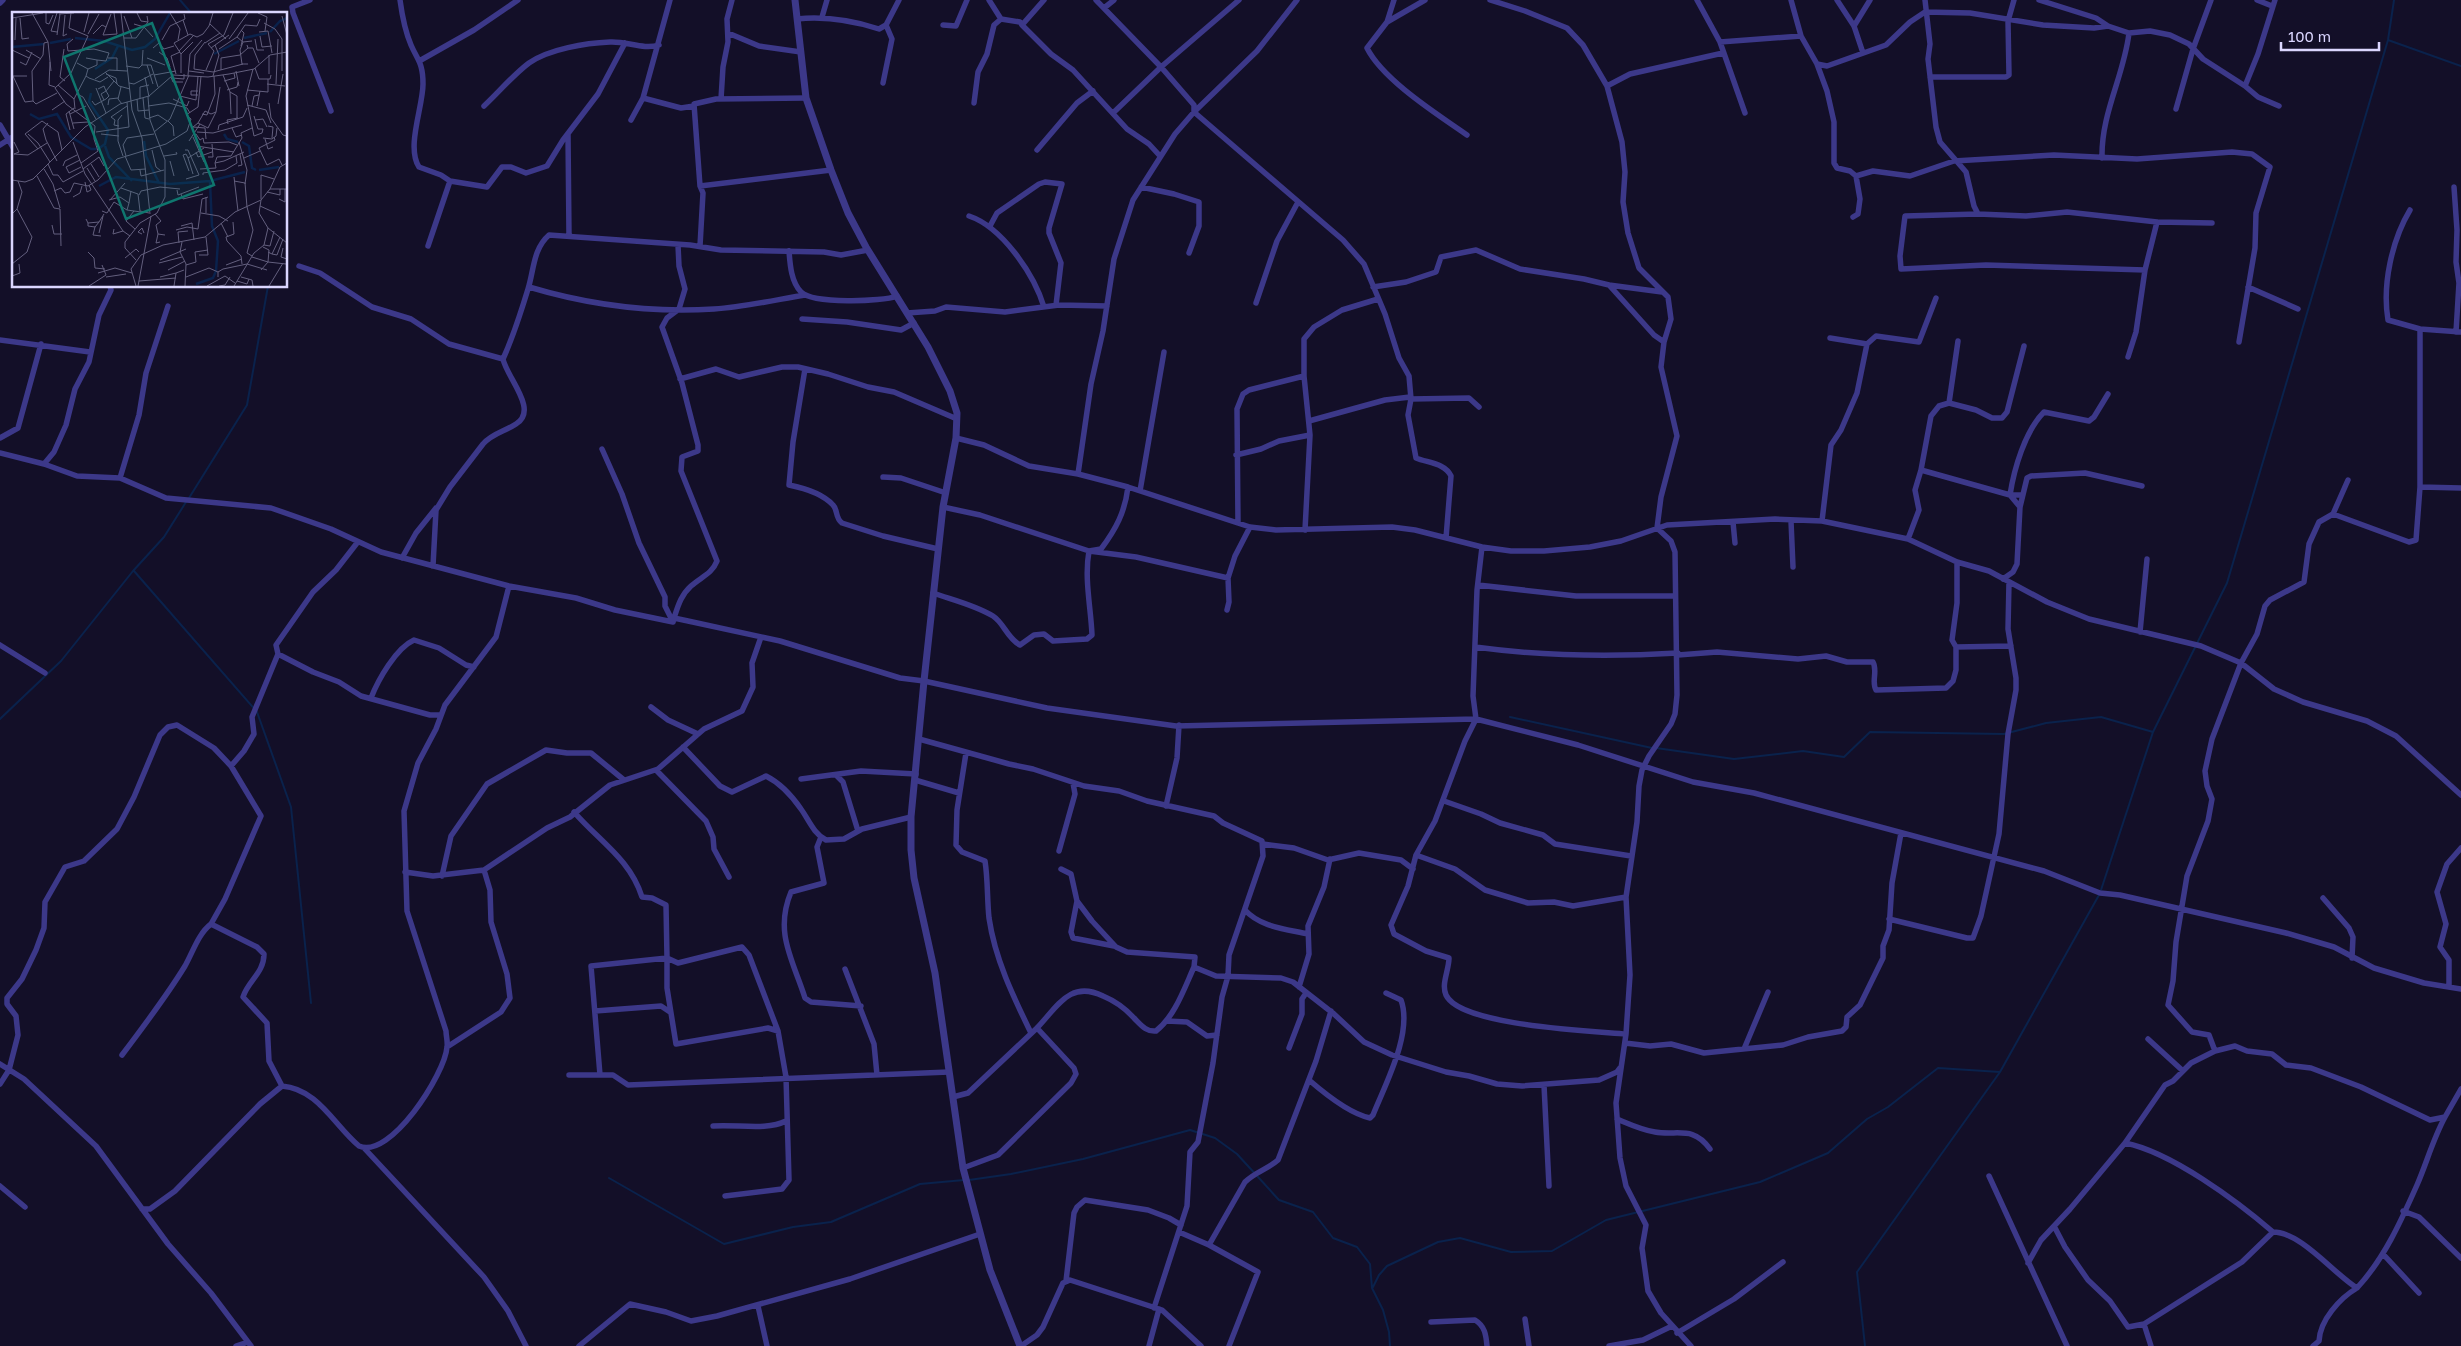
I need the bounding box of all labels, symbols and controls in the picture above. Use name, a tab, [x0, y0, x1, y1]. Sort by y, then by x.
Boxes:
inset map	[12, 12, 288, 288]
scale bar	[2281, 20, 2378, 52]
text: 100 m	[2288, 27, 2331, 45]

